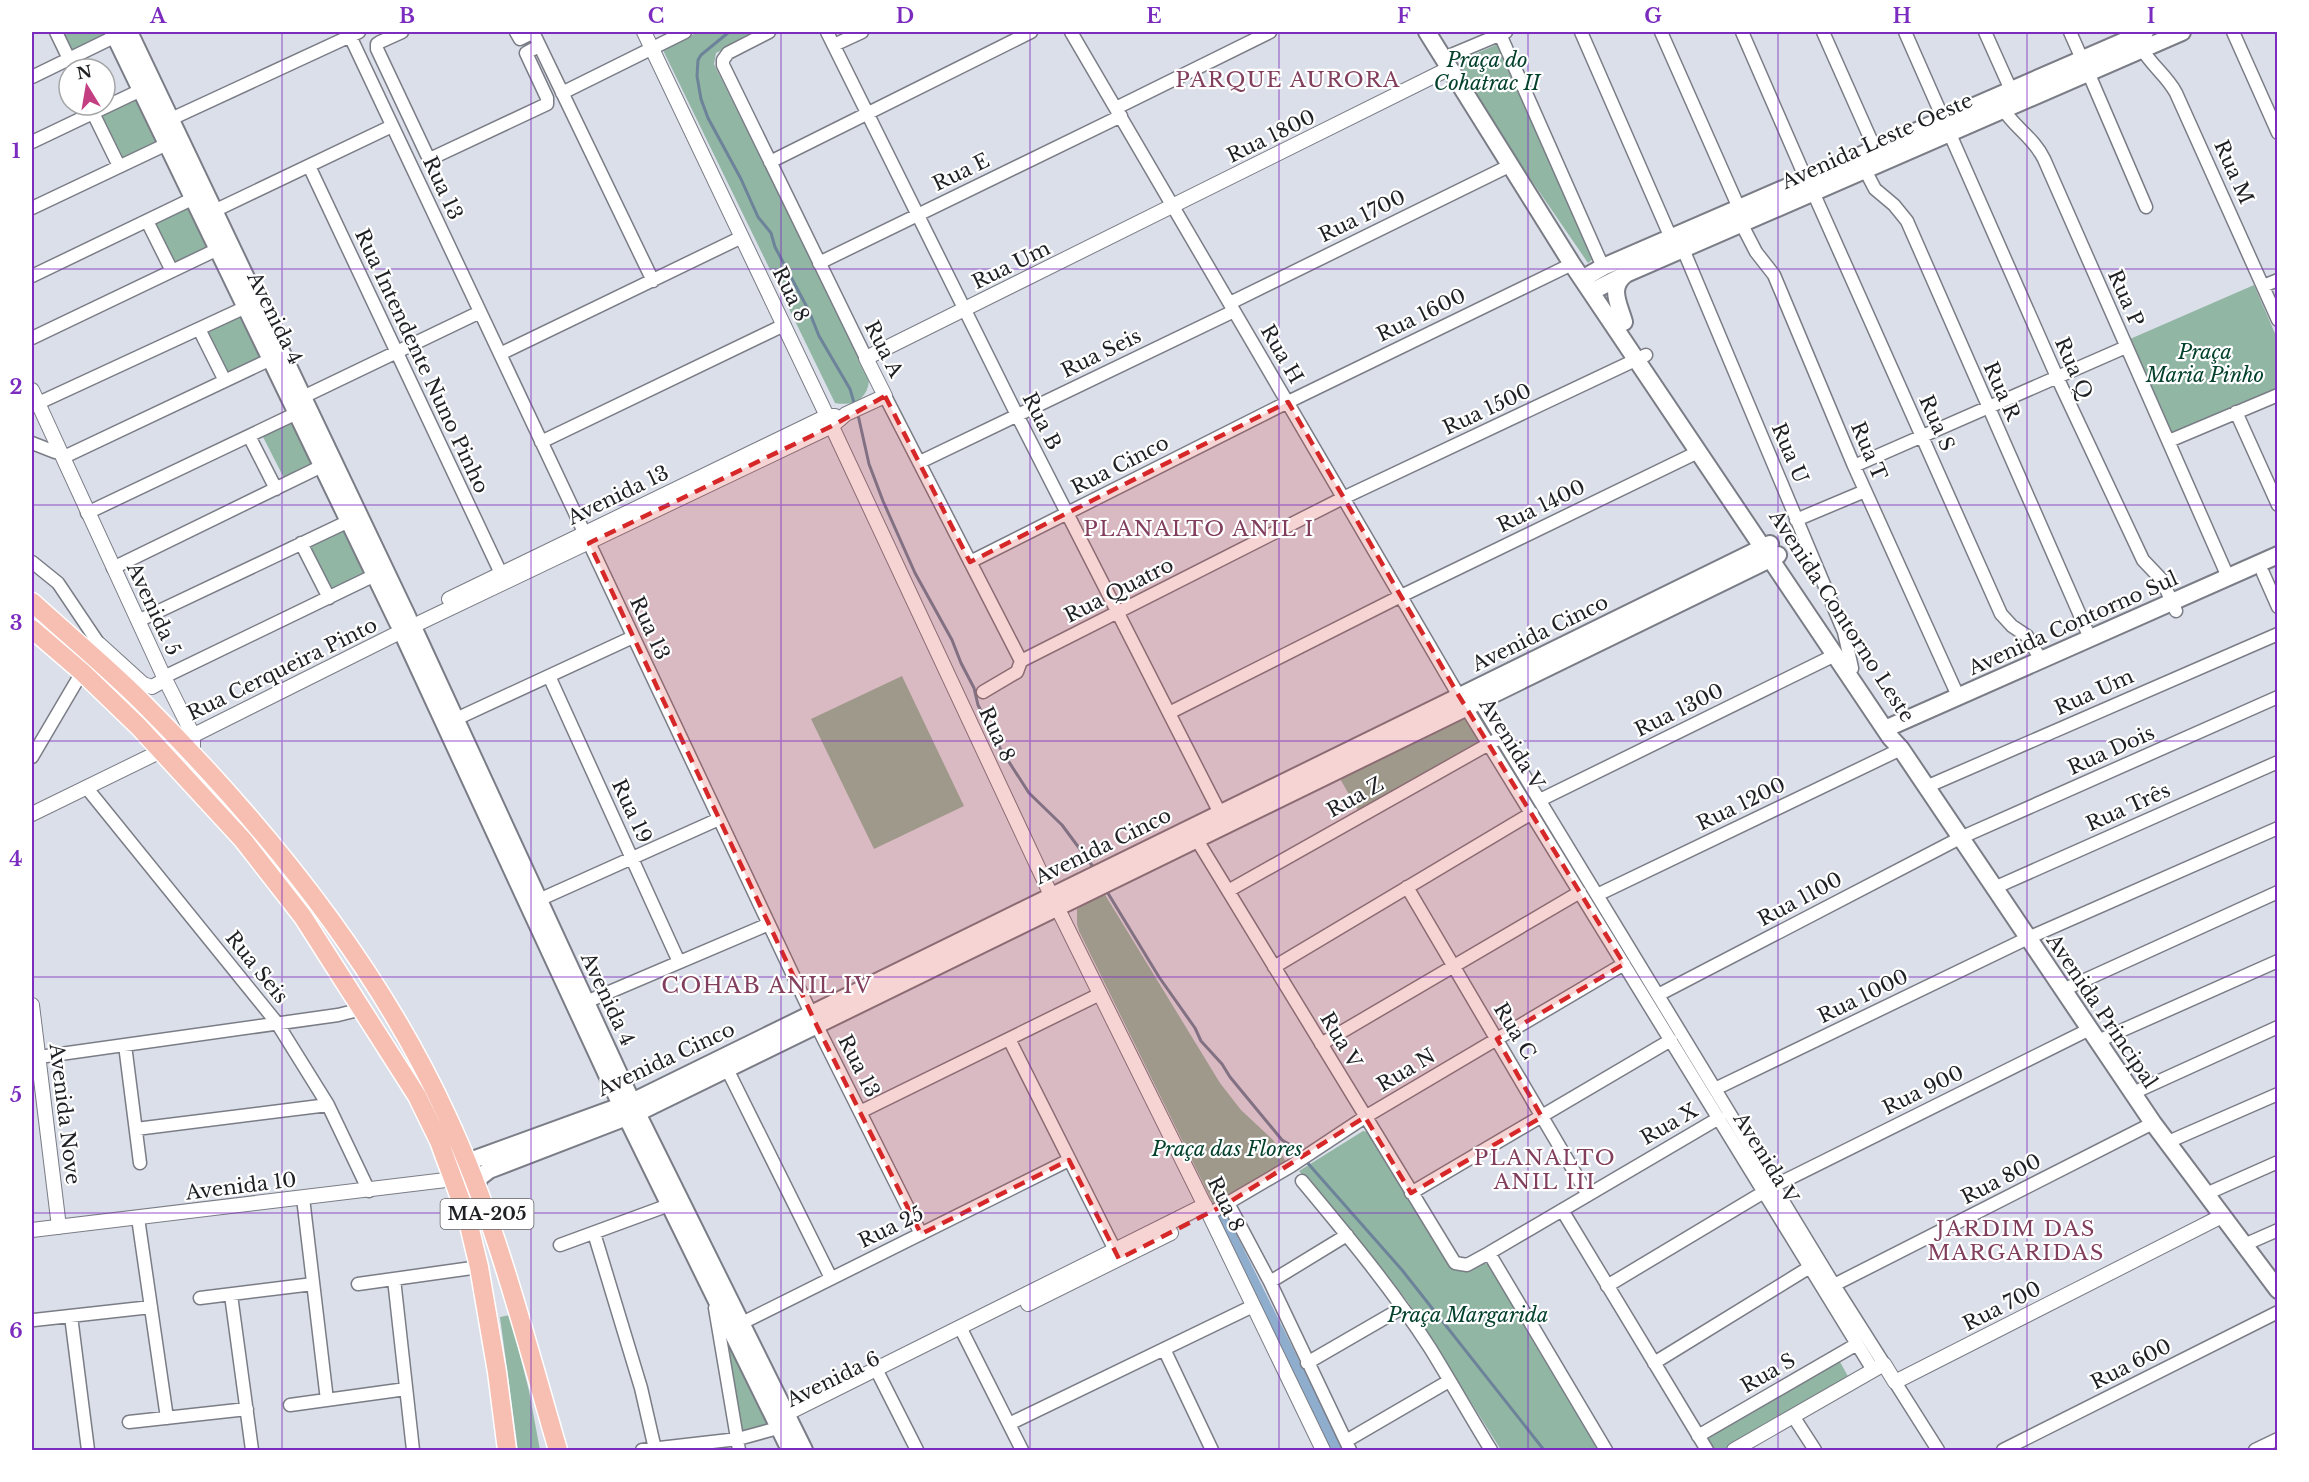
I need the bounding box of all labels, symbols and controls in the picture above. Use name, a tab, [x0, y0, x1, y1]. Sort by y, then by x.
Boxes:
text: A	[149, 4, 167, 28]
text: B	[399, 4, 415, 28]
text: C	[648, 4, 664, 28]
text: D	[896, 4, 914, 28]
text: E	[1146, 4, 1162, 28]
text: F	[1397, 4, 1411, 28]
text: G	[1644, 4, 1662, 28]
text: H	[1893, 4, 1912, 28]
text: I	[2147, 4, 2155, 28]
park label: Praça do Cohatrac II	[1434, 48, 1542, 95]
north arrow	[57, 57, 117, 117]
text: N	[75, 61, 93, 84]
district label: PARQUE AURORA	[1175, 67, 1401, 93]
street label: Avenida Leste Oeste	[1777, 88, 1976, 194]
street label: Rua 1800	[1223, 104, 1319, 168]
street label: Rua M	[2209, 136, 2259, 208]
text: 1	[12, 139, 21, 163]
street label: Rua E	[929, 148, 993, 196]
street label: Rua 13	[418, 153, 468, 223]
street label: Rua 1700	[1315, 185, 1409, 247]
street label: Rua Intendente Nuno Pinho	[350, 225, 494, 497]
street label: Rua Um	[968, 236, 1054, 294]
street label: Rua 8	[768, 263, 814, 325]
street label: Rua P	[2103, 266, 2149, 330]
street label: Avenida 4	[242, 267, 308, 368]
street label: Rua 1600	[1373, 283, 1469, 347]
street label: Rua A	[860, 317, 909, 382]
street label: Rua H	[1256, 320, 1308, 388]
street label: Rua Seis	[1057, 323, 1145, 383]
street label: Rua Q	[2050, 334, 2098, 402]
park label: Praça Maria Pinho	[2145, 340, 2264, 387]
street label: Rua R	[1979, 358, 2026, 425]
text: 2	[9, 375, 23, 399]
street label: Rua 1500	[1439, 378, 1535, 440]
street label: Rua B	[1017, 388, 1067, 454]
street label: Rua S	[1914, 391, 1960, 455]
street label: Rua T	[1846, 418, 1892, 484]
street label: Rua U	[1767, 419, 1813, 487]
street label: Rua Cinco	[1067, 430, 1173, 500]
street label: Avenida 13	[563, 460, 672, 530]
street label: Rua 1400	[1493, 474, 1589, 538]
street label: Avenida Contorno Leste	[1764, 505, 1920, 727]
district label: PLANALTO ANIL I	[1083, 516, 1315, 542]
street label: Rua Quatro	[1060, 552, 1178, 628]
street label: Avenida 5	[122, 558, 186, 659]
street label: Avenida Contorno Sul	[1964, 566, 2181, 680]
street label: Avenida Cinco	[1467, 590, 1612, 677]
street label: Rua 13	[625, 593, 675, 663]
text: 3	[10, 611, 22, 635]
street label: Rua Cerqueira Pinto	[183, 613, 381, 725]
street label: Rua Um	[2051, 664, 2138, 720]
street label: Rua 1300	[1631, 678, 1727, 742]
street label: Avenida V	[1474, 693, 1550, 794]
street label: Rua 8	[974, 703, 1020, 765]
street label: Rua Dois	[2064, 720, 2158, 780]
street label: Rua Z	[1322, 772, 1388, 822]
street label: Rua 1200	[1693, 772, 1789, 836]
street label: Rua 19	[607, 775, 657, 847]
street label: Rua Três	[2082, 778, 2174, 836]
street label: Avenida Cinco	[1030, 803, 1175, 890]
text: 4	[9, 847, 23, 871]
street label: Rua 1100	[1754, 867, 1846, 931]
street label: Rua Seis	[221, 926, 293, 1008]
street label: Avenida Principal	[2041, 929, 2163, 1093]
street label: Avenida 4	[576, 948, 640, 1049]
street label: Rua 1000	[1814, 964, 1912, 1028]
district label: COHAB ANIL IV	[661, 972, 873, 999]
street label: Rua C	[1489, 998, 1541, 1064]
street label: Rua V	[1315, 1008, 1367, 1072]
street label: Avenida Cinco	[593, 1017, 738, 1102]
street label: Rua 13	[833, 1031, 885, 1101]
street label: Avenida Nove	[44, 1041, 86, 1186]
street label: Rua N	[1372, 1043, 1440, 1097]
street label: Rua 900	[1879, 1060, 1967, 1120]
text: 5	[10, 1083, 22, 1107]
street label: Rua X	[1636, 1098, 1702, 1150]
street label: Avenida V	[1728, 1107, 1804, 1208]
park label: Praça das Flores	[1151, 1137, 1303, 1161]
district label: PLANALTO ANIL III	[1474, 1145, 1616, 1195]
street label: Rua 800	[1957, 1149, 2045, 1209]
street label: Avenida 10	[183, 1167, 298, 1205]
street label: Rua 8	[1203, 1173, 1249, 1235]
road number: MA-205	[440, 1199, 534, 1229]
street label: Rua 25	[855, 1201, 927, 1253]
district label: JARDIM DAS MARGARIDAS	[1927, 1216, 2105, 1266]
street label: Rua 700	[1959, 1276, 2045, 1336]
park label: Praça Margarida	[1387, 1303, 1548, 1327]
text: 6	[9, 1319, 23, 1343]
street label: Rua 600	[2087, 1334, 2175, 1394]
street label: Avenida 6	[781, 1346, 884, 1412]
street label: Rua S	[1737, 1348, 1799, 1398]

